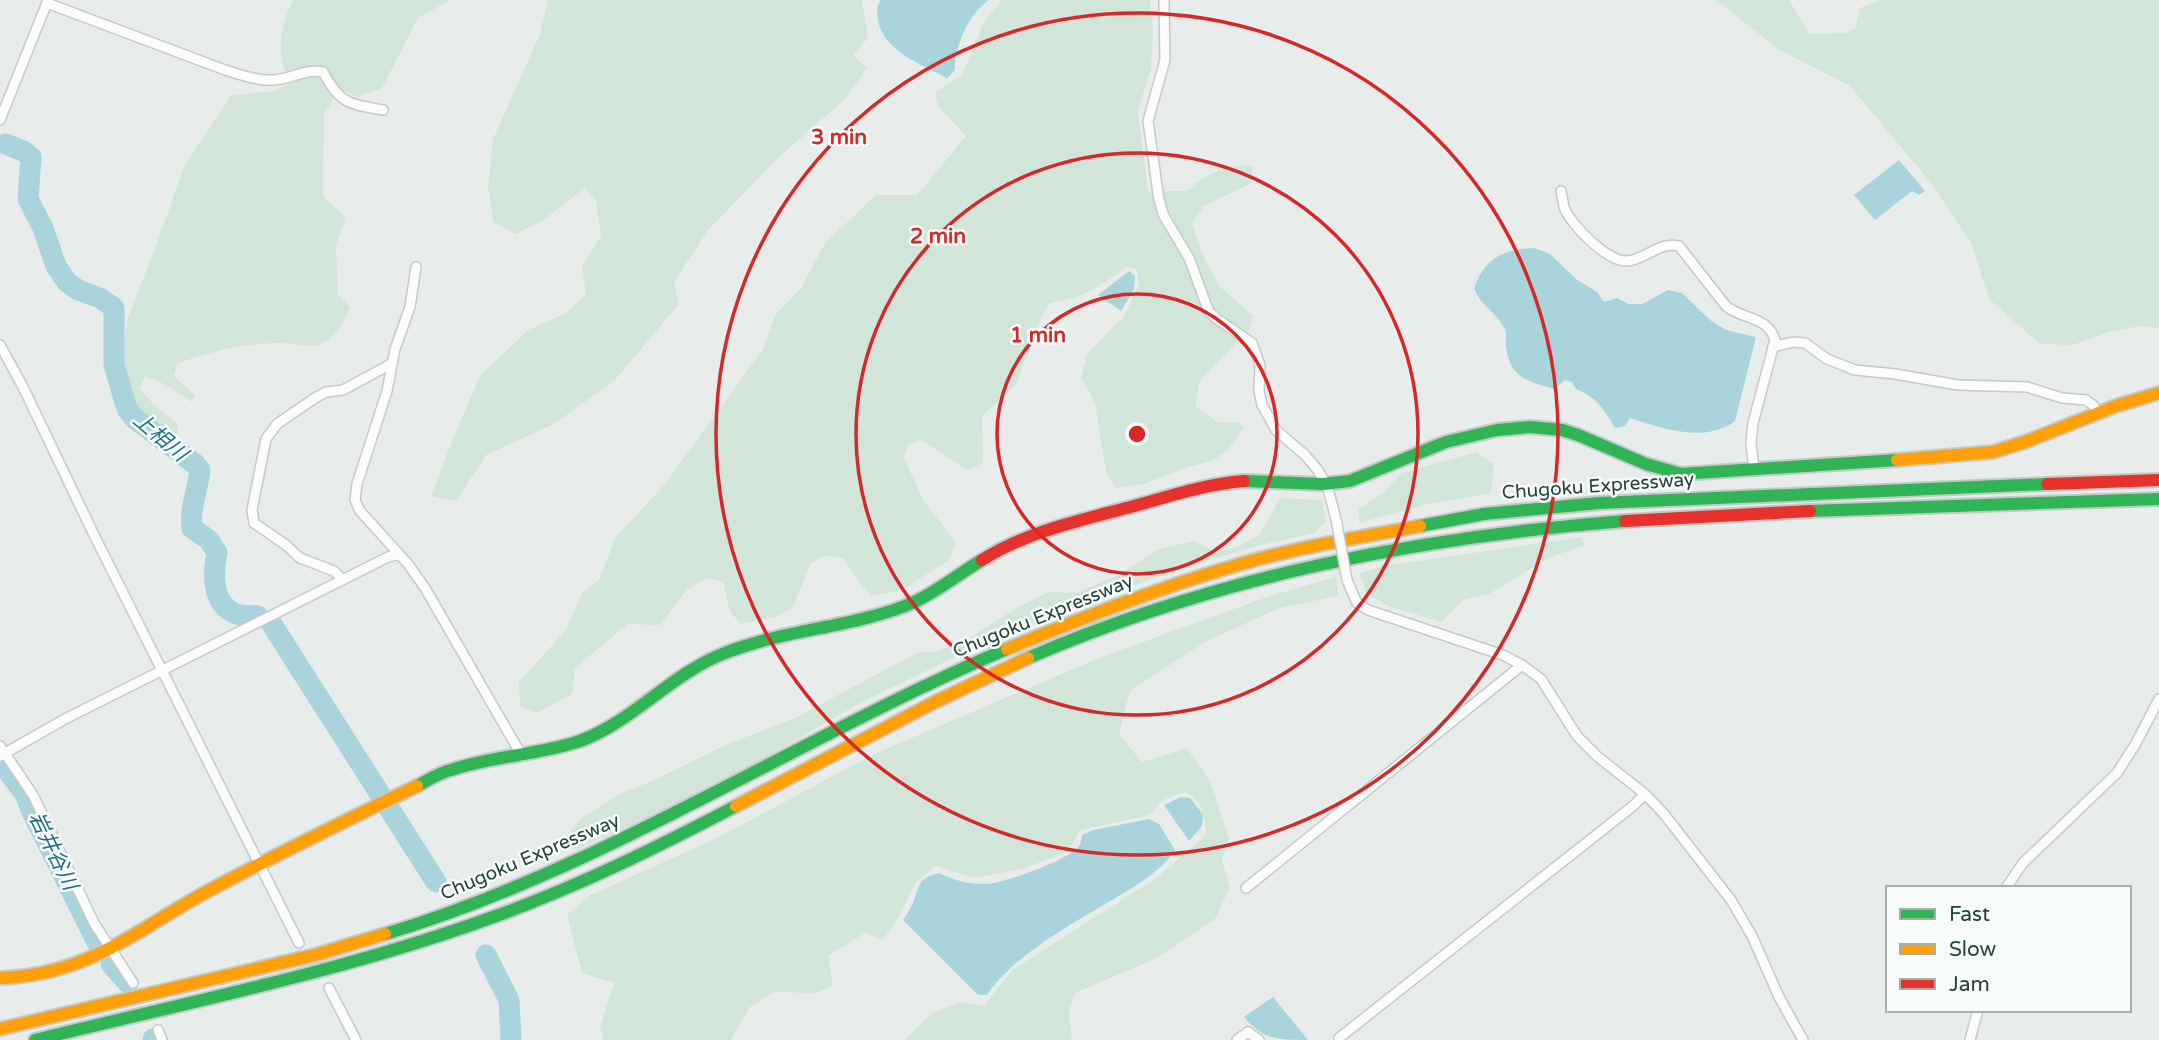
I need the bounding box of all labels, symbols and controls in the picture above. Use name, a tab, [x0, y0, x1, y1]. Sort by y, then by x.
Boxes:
text: 3 min	[811, 125, 867, 150]
text: 2 min	[910, 224, 966, 249]
text: 1 min	[1010, 323, 1066, 348]
water label: 上相川	[128, 407, 194, 468]
centre of rings	[1125, 422, 1149, 446]
street label: Chugoku Expressway	[1501, 468, 1695, 504]
street label: Chugoku Expressway	[950, 570, 1136, 662]
water label: 岩井谷川	[23, 808, 84, 896]
street label: Chugoku Expressway	[437, 809, 623, 905]
legend	[1886, 886, 2131, 1012]
text: Fast	[1949, 902, 1990, 927]
text: Slow	[1949, 937, 1997, 962]
text: Jam	[1949, 972, 1990, 997]

